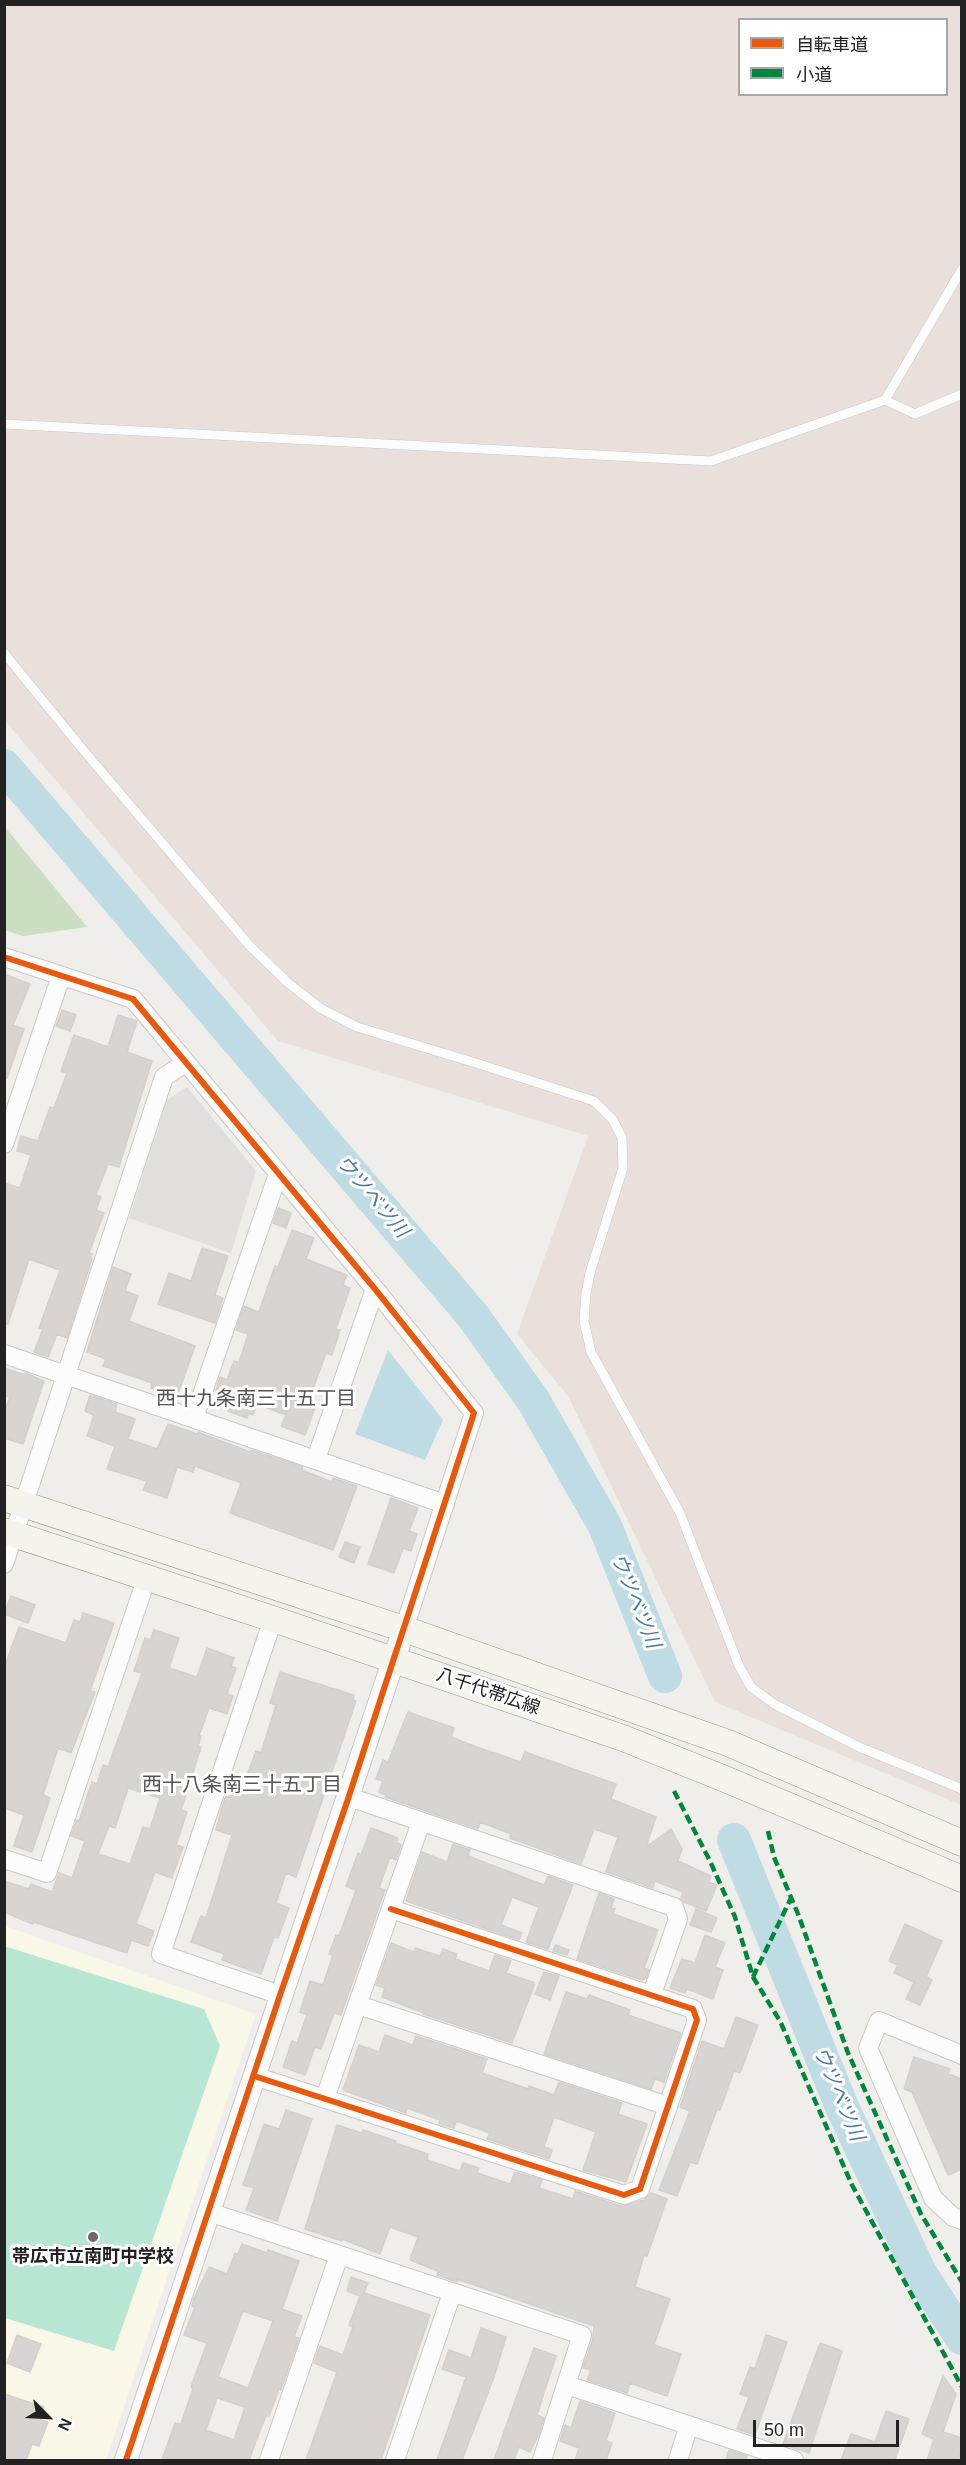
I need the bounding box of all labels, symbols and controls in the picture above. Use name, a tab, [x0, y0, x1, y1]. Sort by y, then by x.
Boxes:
legend	[738, 18, 948, 96]
text: 自転車道	[796, 35, 868, 55]
text: 小道	[796, 65, 832, 85]
water label: ウツベツ川	[331, 1151, 413, 1243]
district label: 西十九条南三十五丁目	[156, 1387, 356, 1411]
water label: ウツベツ川	[605, 1550, 665, 1652]
street label: 八千代帯広線	[433, 1664, 543, 1720]
district label: 西十八条南三十五丁目	[142, 1773, 342, 1797]
water label: ウツベツ川	[807, 2043, 869, 2145]
marker: 帯広市立南町中学校	[86, 2230, 100, 2244]
place label: 帯広市立南町中学校	[12, 2246, 174, 2268]
north arrow	[18, 2387, 78, 2447]
scale bar	[756, 2408, 902, 2446]
text: N	[55, 2416, 75, 2433]
text: 50 m	[764, 2420, 804, 2440]

